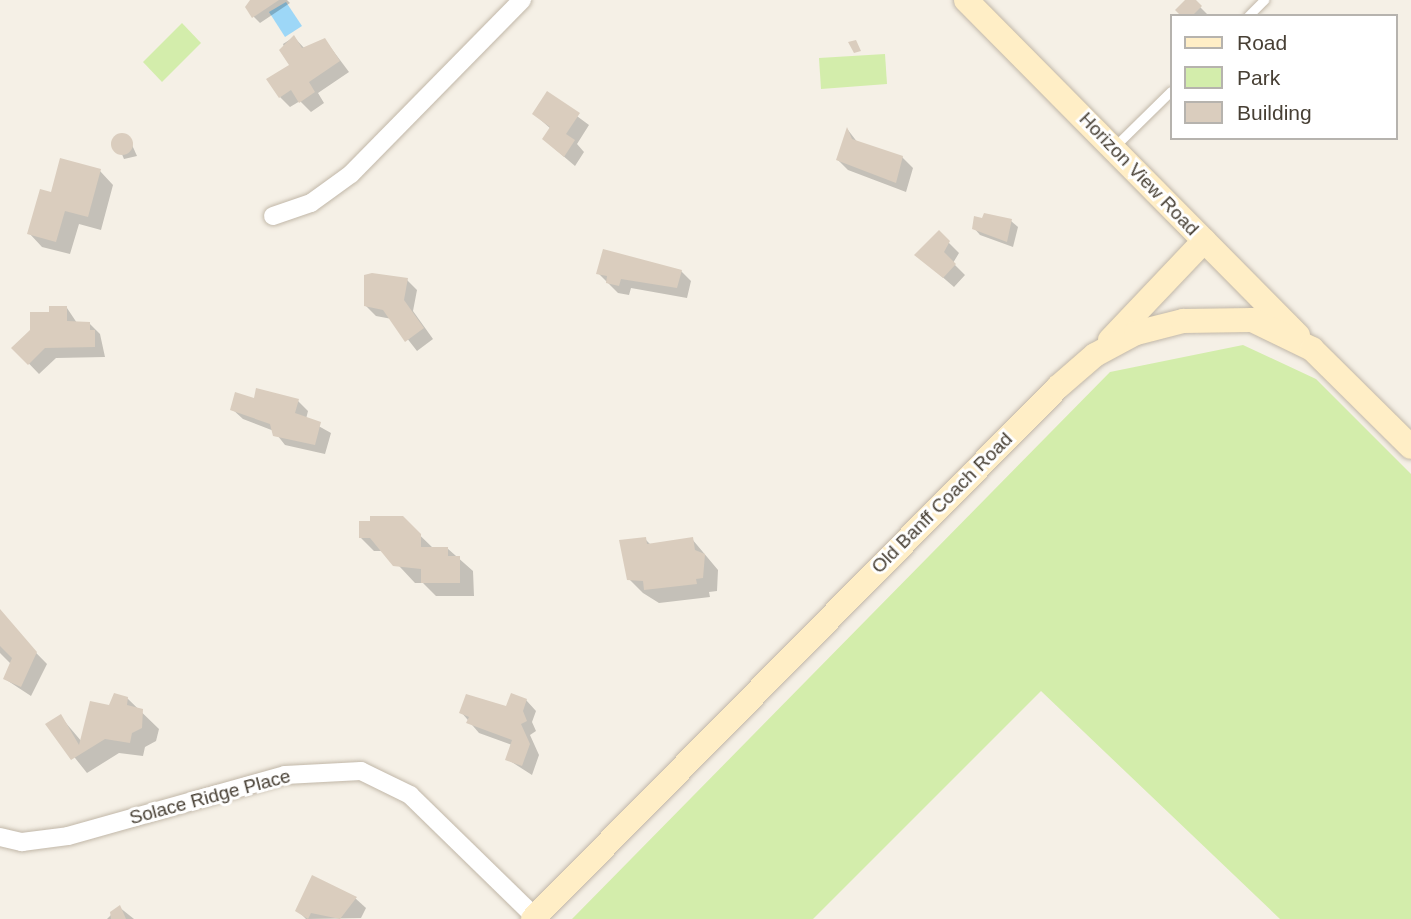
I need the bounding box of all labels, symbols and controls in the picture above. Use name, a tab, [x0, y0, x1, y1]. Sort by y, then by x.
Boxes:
legend	[1170, 14, 1397, 140]
text: Road	[1237, 31, 1287, 54]
text: Park	[1237, 66, 1280, 89]
text: Building	[1237, 101, 1312, 124]
street label: Horizon View Road	[1074, 108, 1204, 240]
street label: Old Banff Coach Road	[867, 428, 1017, 578]
street label: Solace Ridge Place	[127, 765, 293, 829]

